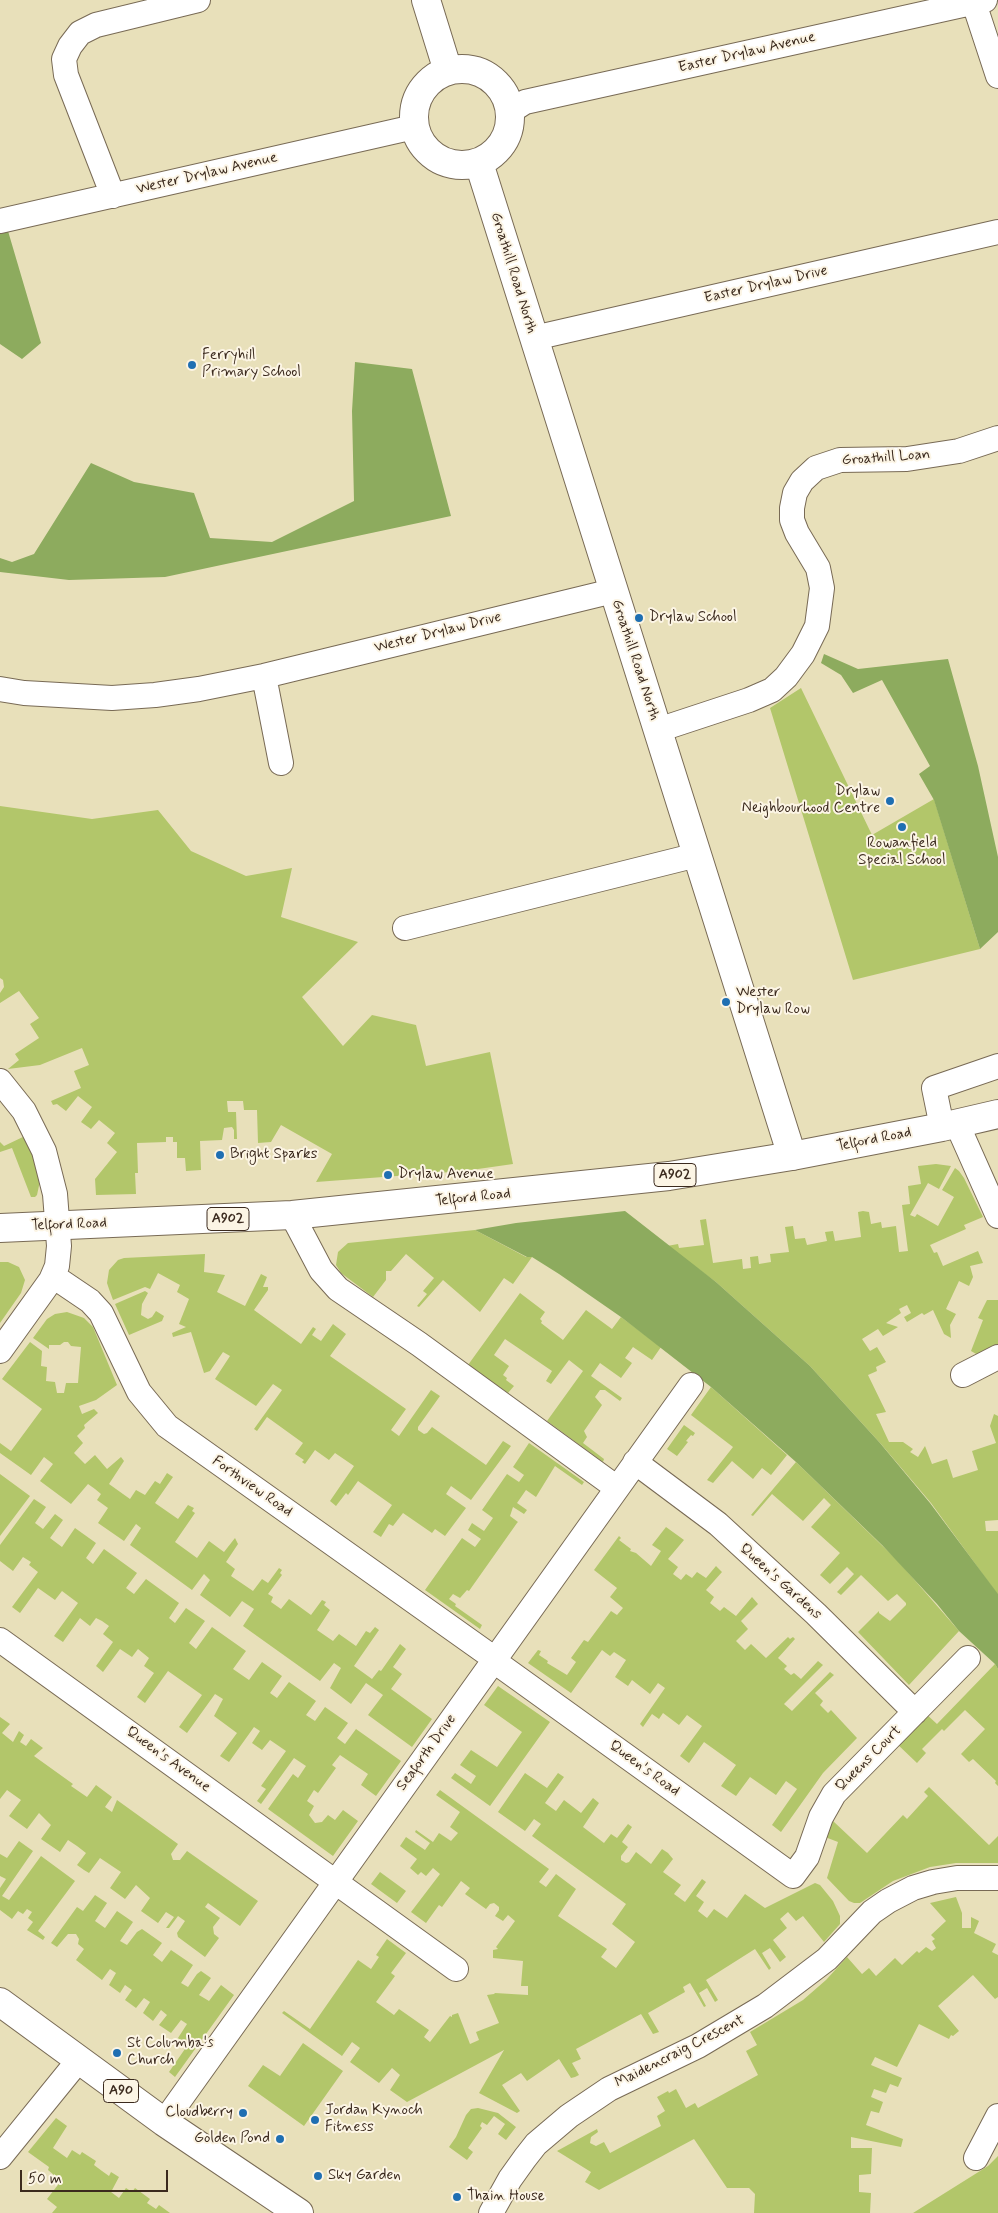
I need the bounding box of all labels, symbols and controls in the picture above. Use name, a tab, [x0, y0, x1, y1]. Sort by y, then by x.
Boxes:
street label: Easter Drylaw Avenue	[677, 28, 817, 78]
street label: Wester Drylaw Avenue	[135, 149, 279, 199]
street label: Groathill Road North	[486, 210, 540, 336]
street label: Easter Drylaw Drive	[703, 262, 829, 308]
place label: Ferryhill Primary School	[202, 347, 301, 382]
marker: Ferryhill Primary School	[186, 359, 198, 371]
street label: Groathill Loan	[841, 446, 931, 470]
street label: Groathill Road North	[607, 597, 663, 723]
street label: Wester Drylaw Drive	[373, 609, 503, 657]
place label: Drylaw School	[649, 609, 737, 627]
marker: Drylaw School	[633, 612, 645, 624]
place label: Drylaw Neighbourhood Centre	[742, 783, 880, 818]
marker: Drylaw Neighbourhood Centre	[884, 795, 896, 807]
marker: Rowanfield Special School	[896, 821, 908, 833]
place label: Rowanfield Special School	[858, 835, 946, 870]
place label: Wester Drylaw Row	[736, 984, 810, 1019]
marker: Wester Drylaw Row	[720, 996, 732, 1008]
street label: Telford Road	[835, 1124, 913, 1156]
place label: Bright Sparks	[230, 1146, 317, 1164]
marker: Bright Sparks	[214, 1149, 226, 1161]
road number: A902	[654, 1164, 696, 1186]
place label: Drylaw Avenue	[398, 1166, 494, 1184]
marker: Drylaw Avenue	[382, 1169, 394, 1181]
street label: Telford Road	[434, 1185, 512, 1211]
road number: A902	[207, 1208, 249, 1230]
street label: Telford Road	[31, 1215, 107, 1235]
street label: Forthview Road	[208, 1453, 296, 1521]
street label: Queen's Gardens	[735, 1540, 825, 1624]
street label: Seaforth Drive	[393, 1711, 461, 1795]
street label: Queens Court	[832, 1722, 906, 1796]
street label: Queen's Avenue	[122, 1723, 214, 1797]
street label: Queen's Road	[605, 1737, 683, 1801]
street label: Maidencraig Crescent	[612, 2012, 748, 2092]
place label: St Columba's Church	[127, 2035, 214, 2070]
marker: St Columba's Church	[111, 2047, 123, 2059]
road number: A90	[104, 2080, 138, 2102]
place label: Jordan Kynoch Fitness	[325, 2102, 423, 2137]
place label: Cloudberry	[165, 2104, 233, 2122]
marker: Cloudberry	[237, 2107, 249, 2119]
marker: Jordan Kynoch Fitness	[309, 2114, 321, 2126]
place label: Golden Pond	[194, 2130, 270, 2148]
marker: Golden Pond	[274, 2133, 286, 2145]
scale bar	[22, 2160, 170, 2192]
place label: Sky Garden	[328, 2167, 401, 2185]
text: 50 m	[28, 2169, 62, 2189]
marker: Sky Garden	[312, 2170, 324, 2182]
place label: Thain House	[467, 2188, 545, 2206]
marker: Thain House	[451, 2191, 463, 2203]

